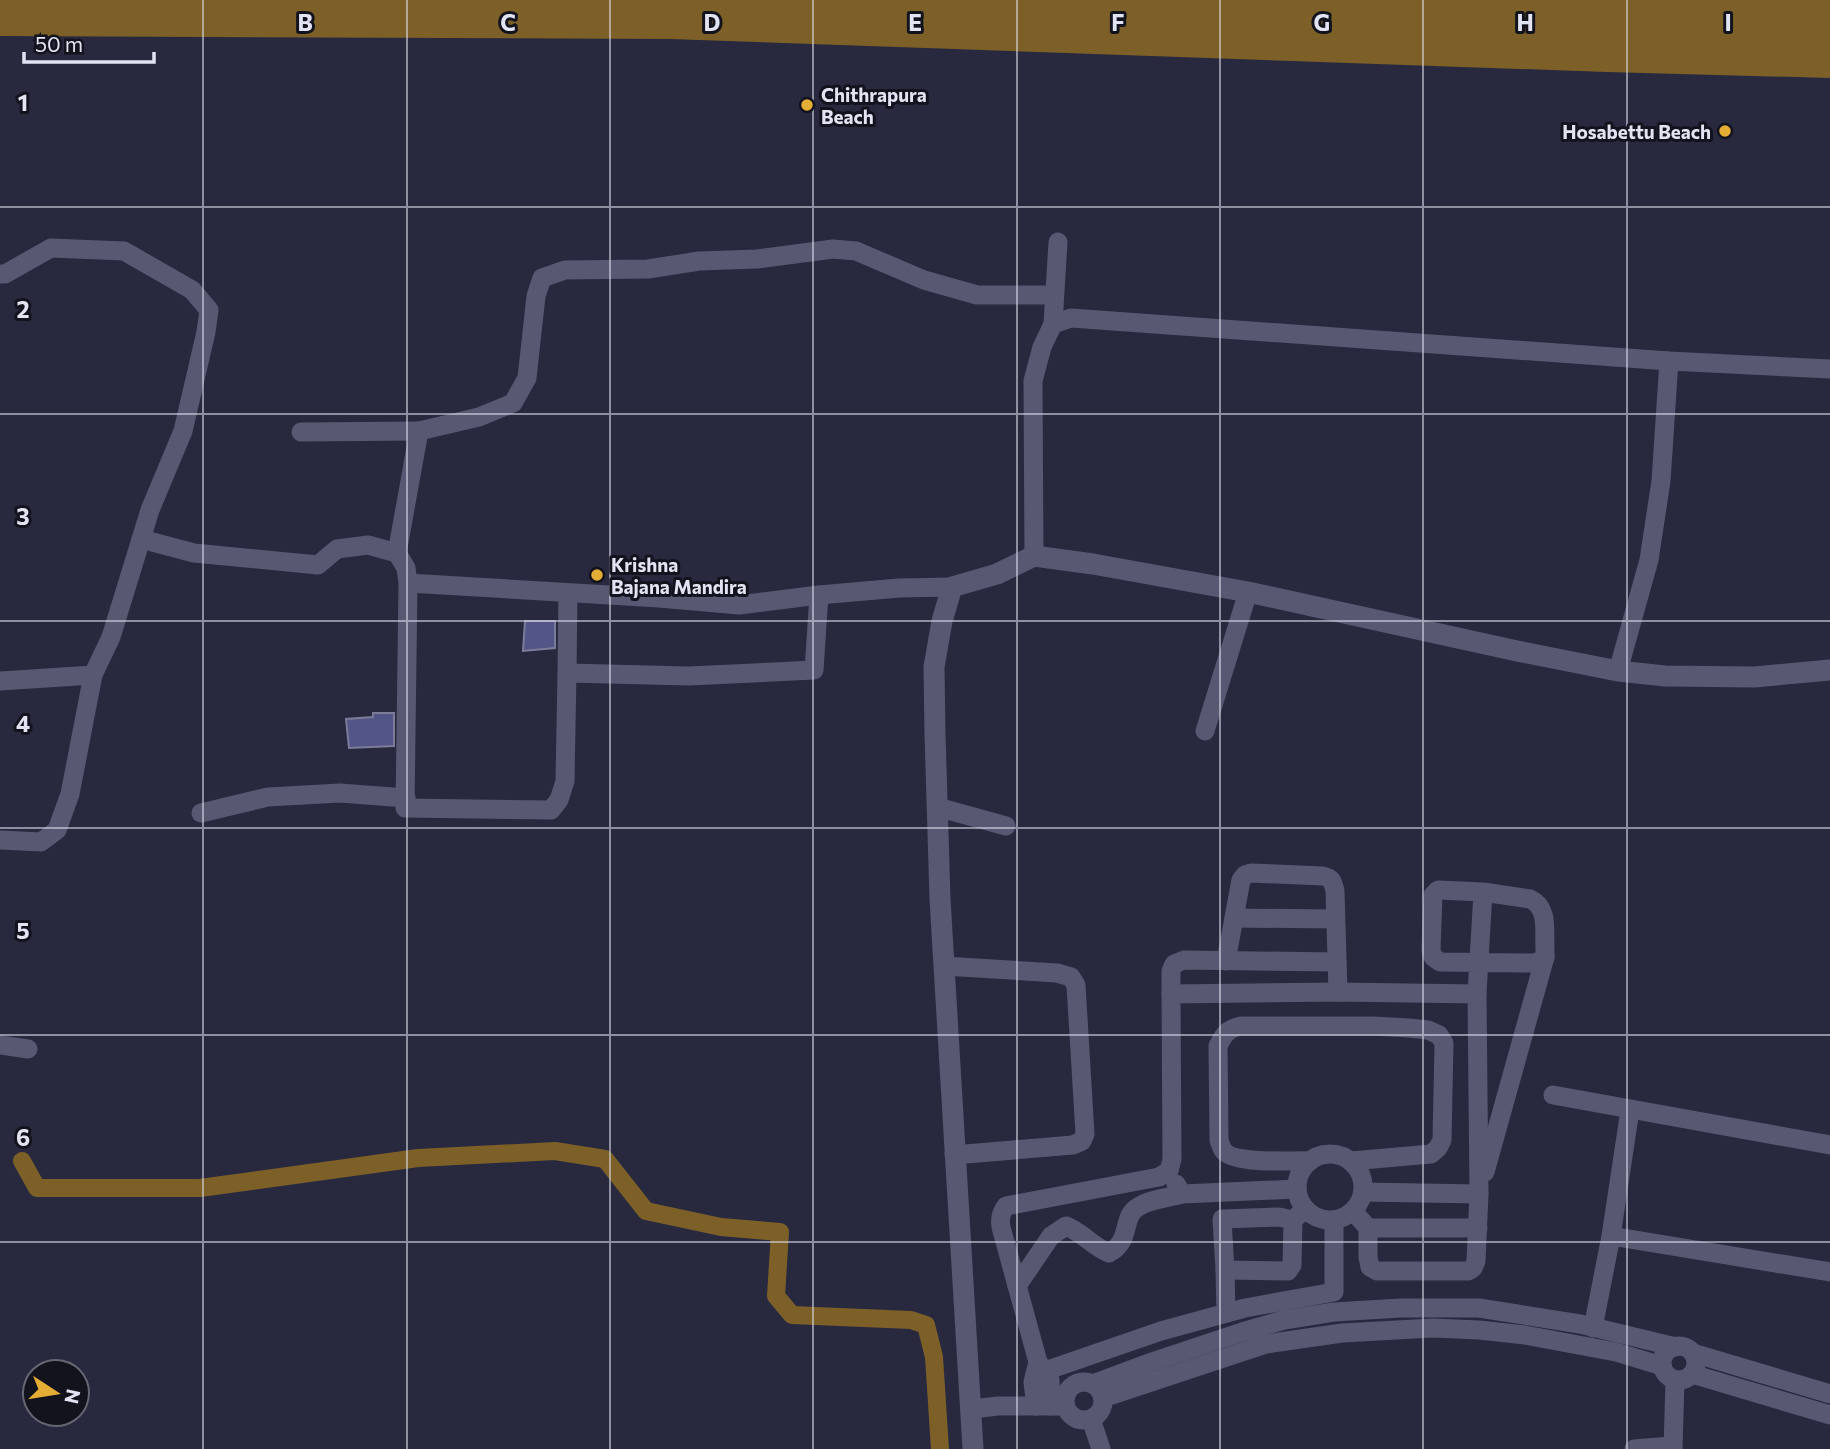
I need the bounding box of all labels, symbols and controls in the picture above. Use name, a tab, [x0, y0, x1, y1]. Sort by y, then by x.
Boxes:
text: B	[297, 8, 313, 36]
text: C	[500, 8, 516, 36]
text: D	[704, 8, 721, 36]
text: E	[908, 8, 922, 36]
text: F	[1111, 8, 1125, 36]
text: G	[1314, 8, 1330, 36]
text: H	[1516, 8, 1534, 36]
text: I	[1724, 8, 1732, 36]
scale bar	[24, 21, 154, 65]
text: 50 m	[35, 31, 83, 56]
place label: Chithrapura Beach	[821, 83, 927, 128]
text: 1	[18, 88, 28, 116]
marker: Chithrapura Beach	[799, 97, 815, 113]
place label: Hosabettu Beach	[1562, 120, 1711, 143]
marker: Hosabettu Beach	[1717, 123, 1733, 139]
text: 2	[16, 295, 30, 323]
text: 3	[16, 502, 30, 530]
place label: Krishna Bajana Mandira	[611, 553, 747, 598]
marker: Krishna Bajana Mandira	[589, 567, 605, 583]
text: 4	[16, 709, 30, 737]
text: 5	[16, 916, 30, 944]
text: 6	[16, 1123, 30, 1151]
north arrow	[21, 1358, 91, 1428]
text: N	[60, 1387, 86, 1406]

